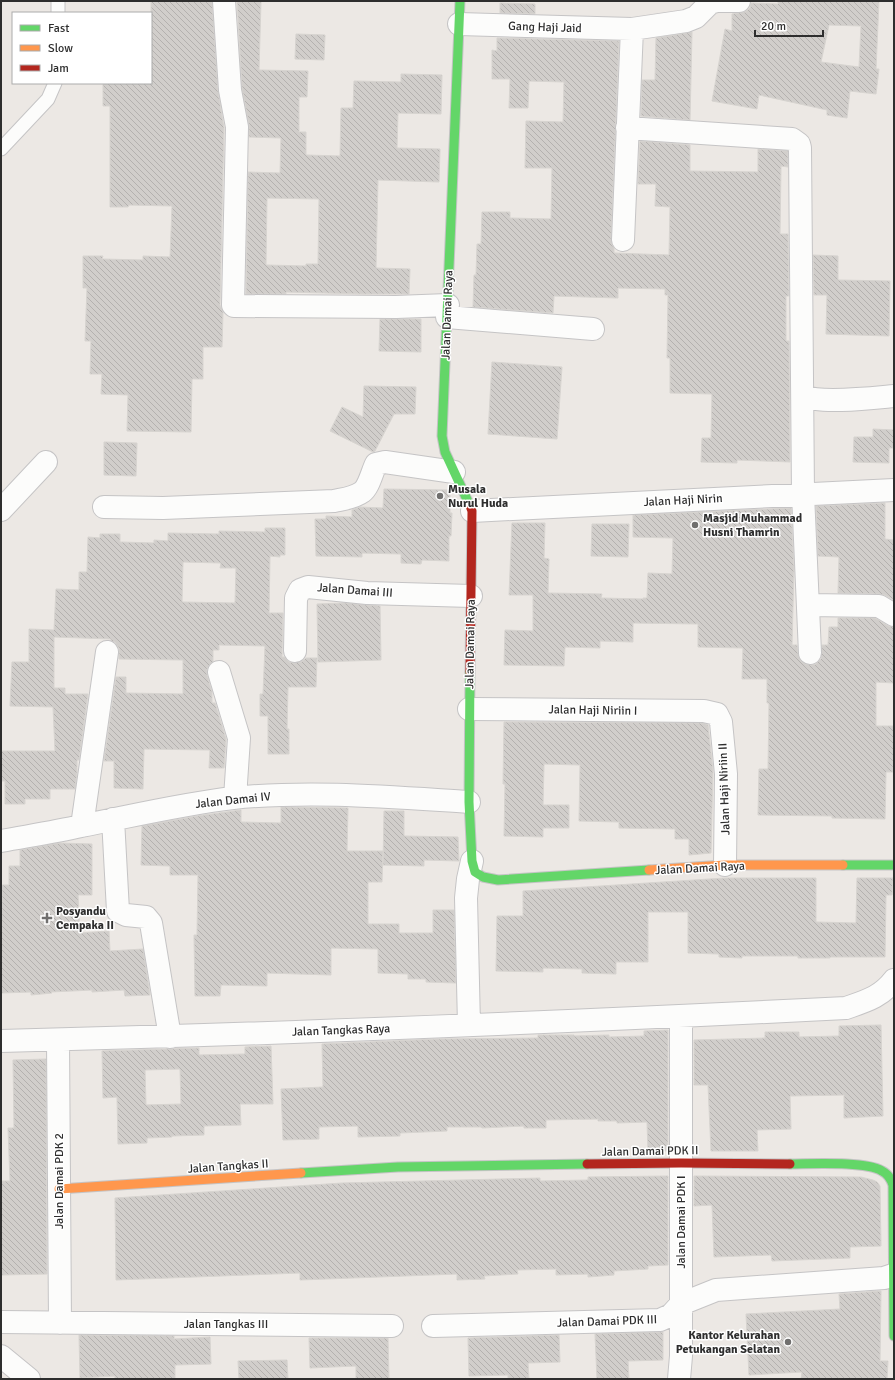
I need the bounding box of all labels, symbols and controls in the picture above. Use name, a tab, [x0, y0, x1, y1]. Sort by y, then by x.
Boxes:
legend	[12, 12, 152, 84]
scale bar	[755, 12, 823, 38]
street label: Gang Haji Jaid	[508, 19, 582, 36]
text: 20 m	[761, 19, 786, 34]
text: Fast	[48, 21, 69, 36]
text: Slow	[48, 41, 73, 56]
text: Jam	[48, 61, 69, 76]
street label: Jalan Damai Raya	[438, 270, 457, 360]
place label: Musala Nurul Huda	[448, 482, 508, 511]
marker: Musala Nurul Huda	[435, 491, 445, 501]
street label: Jalan Haji Nirin	[643, 491, 723, 510]
place label: Masjid Muhammad Husni Thamrin	[703, 511, 803, 540]
marker: Masjid Muhammad Husni Thamrin	[690, 520, 700, 530]
street label: Jalan Damai III	[317, 580, 393, 601]
street label: Jalan Damai Raya	[462, 599, 479, 689]
street label: Jalan Haji Niriin I	[549, 702, 637, 719]
street label: Jalan Haji Niriin II	[715, 743, 734, 835]
street label: Jalan Damai IV	[195, 789, 272, 812]
street label: Jalan Damai Raya	[655, 859, 745, 878]
place label: Posyandu Cempaka II	[56, 904, 114, 933]
marker: Posyandu Cempaka II	[41, 912, 53, 924]
street label: Jalan Tangkas Raya	[292, 1021, 391, 1040]
street label: Jalan Damai PDK 2	[52, 1133, 67, 1229]
street label: Jalan Damai PDK II	[602, 1143, 698, 1160]
street label: Jalan Tangkas II	[187, 1156, 269, 1177]
street label: Jalan Damai PDK I	[674, 1175, 689, 1269]
street label: Jalan Damai PDK III	[557, 1312, 657, 1331]
street label: Jalan Tangkas III	[184, 1317, 268, 1332]
place label: Kantor Kelurahan Petukangan Selatan	[676, 1328, 780, 1357]
marker: Kantor Kelurahan Petukangan Selatan	[783, 1337, 793, 1347]

